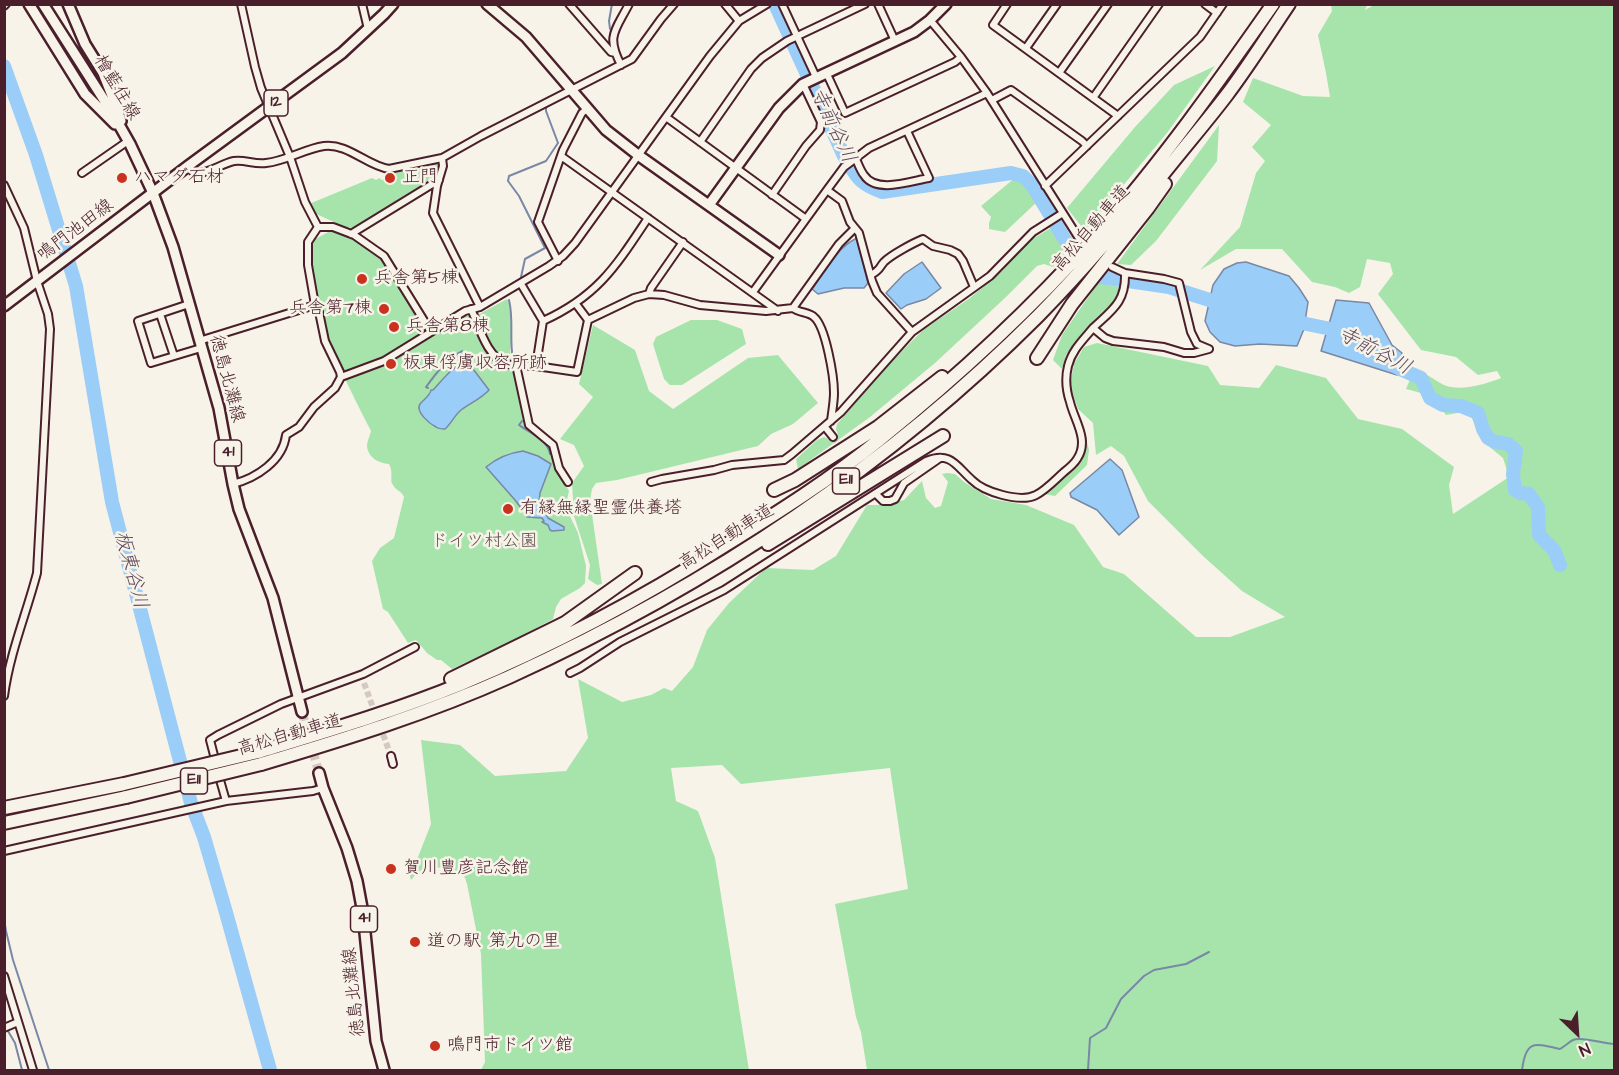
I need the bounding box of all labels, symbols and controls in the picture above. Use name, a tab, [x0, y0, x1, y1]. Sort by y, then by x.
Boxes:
street label: 檜藍住線	[88, 52, 144, 124]
water label: 寺前谷川	[804, 85, 860, 167]
road number: 12	[264, 90, 288, 116]
place label: ハマダ石材	[134, 167, 224, 189]
place label: 正門	[402, 167, 438, 189]
marker: ハマダ石材	[115, 171, 129, 185]
marker: 正門	[383, 171, 397, 185]
street label: 高松自動車道	[1048, 181, 1136, 277]
street label: 鳴門池田線	[34, 195, 118, 267]
place label: 兵舎第5棟	[374, 268, 459, 290]
marker: 兵舎第5棟	[355, 272, 369, 286]
place label: 兵舎第7棟	[289, 298, 372, 320]
marker: 兵舎第7棟	[377, 302, 391, 316]
place label: 兵舎第8棟	[406, 316, 490, 338]
marker: 兵舎第8棟	[387, 320, 401, 334]
water label: 寺前谷川	[1333, 323, 1415, 381]
street label: 徳島北灘線	[204, 333, 248, 425]
place label: 板東俘虜収容所跡	[403, 353, 547, 375]
marker: 板東俘虜収容所跡	[384, 357, 398, 371]
road number: 41	[214, 440, 242, 466]
road number: E11	[832, 468, 860, 494]
place label: 有縁無縁聖霊供養塔	[520, 498, 682, 520]
street label: 高松自動車道	[675, 500, 779, 576]
marker: 有縁無縁聖霊供養塔	[501, 502, 515, 516]
water label: 板東谷川	[108, 528, 152, 612]
park label: ドイツ村公園	[430, 531, 538, 553]
street label: 高松自動車道	[235, 711, 345, 761]
road number: E11	[180, 768, 208, 794]
place label: 賀川豊彦記念館	[403, 858, 529, 880]
marker: 賀川豊彦記念館	[384, 862, 398, 876]
road number: 41	[350, 906, 378, 932]
place label: 道の駅 第九の里	[427, 931, 560, 953]
marker: 道の駅 第九の里	[408, 935, 422, 949]
street label: 徳島北灘線	[340, 946, 370, 1038]
north arrow	[1547, 1003, 1607, 1063]
place label: 鳴門市ドイツ館	[447, 1035, 573, 1057]
text: N	[1575, 1037, 1594, 1061]
marker: 鳴門市ドイツ館	[428, 1039, 442, 1053]

